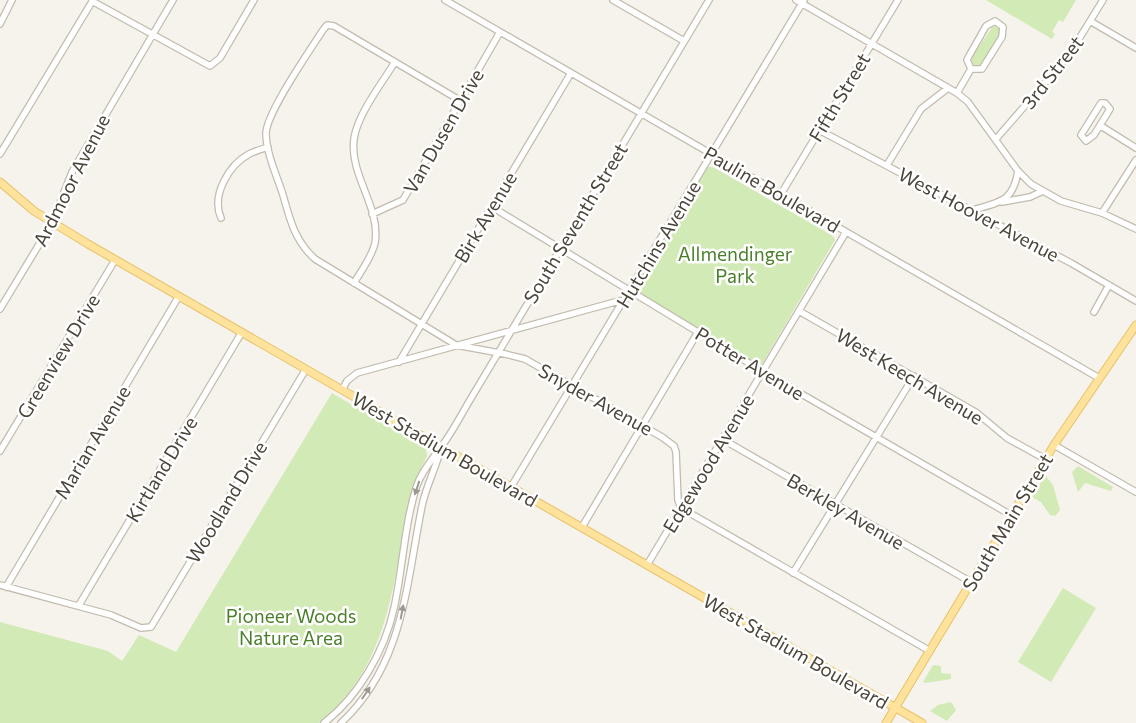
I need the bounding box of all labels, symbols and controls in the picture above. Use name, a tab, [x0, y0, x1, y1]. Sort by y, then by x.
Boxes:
street label: 3rd Street	[1016, 31, 1088, 113]
street label: Fifth Street	[804, 48, 875, 145]
street label: Van Dusen Drive	[398, 65, 488, 197]
street label: Ardmoor Avenue	[28, 110, 114, 250]
street label: South Seventh Street	[518, 139, 632, 307]
street label: Pauline Boulevard	[700, 141, 844, 237]
street label: West Hoover Avenue	[895, 162, 1063, 266]
street label: Birk Avenue	[449, 167, 521, 267]
street label: Hutchins Avenue	[611, 176, 705, 312]
park label: Allmendinger Park	[678, 242, 793, 287]
street label: Greenview Drive	[12, 290, 104, 422]
street label: Potter Avenue	[691, 322, 809, 404]
street label: West Keech Avenue	[832, 323, 988, 429]
street label: Snyder Avenue	[535, 358, 657, 440]
street label: Marian Avenue	[49, 381, 135, 503]
street label: West Stadium Boulevard	[348, 387, 542, 511]
street label: Edgewood Avenue	[658, 390, 758, 536]
street label: Kirtland Drive	[120, 412, 202, 526]
street label: Woodland Drive	[181, 437, 271, 567]
street label: South Main Street	[957, 449, 1057, 595]
street label: Berkley Avenue	[783, 468, 909, 554]
one-way arrow	[413, 481, 421, 496]
street label: West Stadium Boulevard	[699, 589, 893, 713]
park label: Pioneer Woods Nature Area	[226, 604, 356, 649]
one-way arrow	[398, 604, 406, 620]
one-way arrow	[361, 686, 371, 699]

